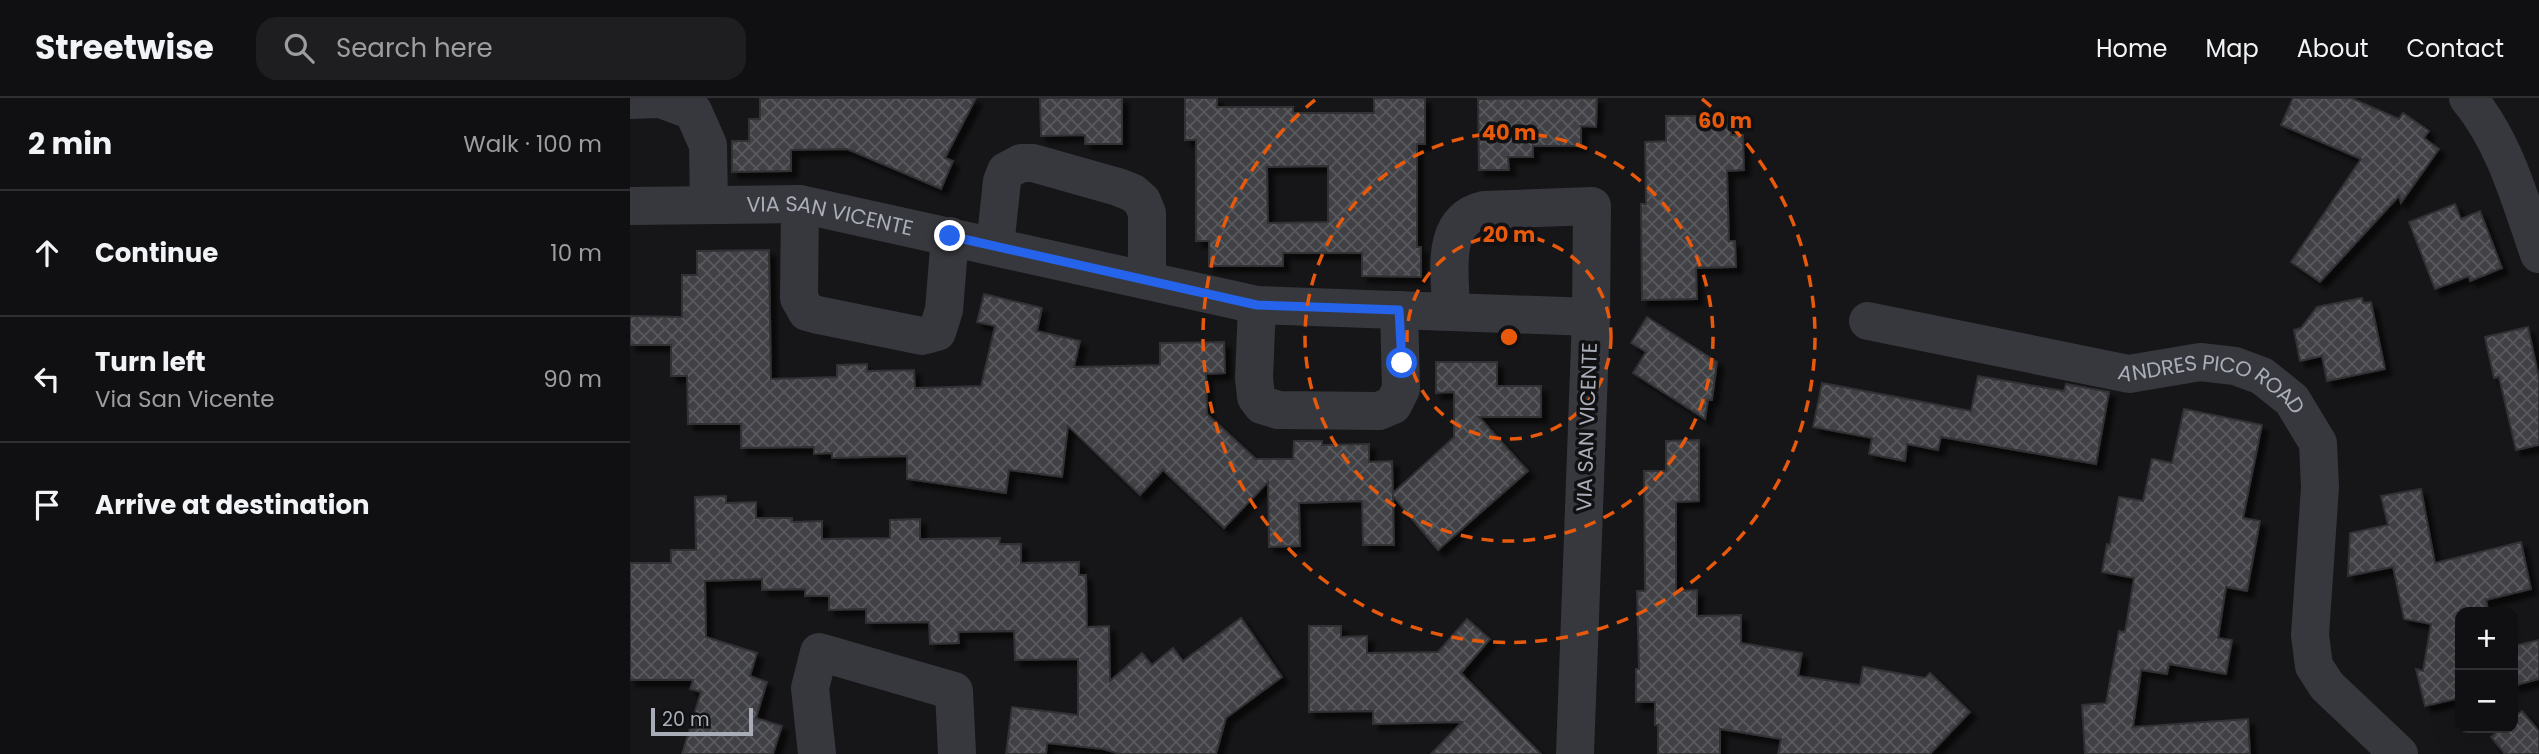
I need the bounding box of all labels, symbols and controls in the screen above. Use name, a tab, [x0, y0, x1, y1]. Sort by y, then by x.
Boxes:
search box	[256, 17, 746, 80]
text: Streetwise	[35, 24, 214, 71]
icon: search	[280, 29, 318, 67]
text: Search here	[336, 30, 493, 66]
text: Home	[2096, 32, 2168, 65]
text: Map	[2206, 32, 2259, 65]
text: About	[2297, 32, 2368, 65]
text: Contact	[2406, 32, 2504, 65]
text: 60 m	[1698, 106, 1752, 135]
text: 40 m	[1482, 118, 1536, 147]
text: 2 min	[28, 122, 112, 165]
text: Walk · 100 m	[463, 128, 602, 160]
street label: VIA SAN VICENTE	[746, 189, 916, 243]
route end	[934, 220, 965, 251]
text: 20 m	[1483, 220, 1535, 249]
icon: ahead	[28, 234, 66, 272]
text: Continue	[95, 235, 218, 271]
text: 10 m	[550, 237, 602, 269]
centre of rings	[1497, 325, 1521, 349]
street label: VIA SAN VICENTE	[1569, 342, 1604, 512]
text: Turn left	[95, 344, 206, 380]
route start	[1386, 347, 1417, 378]
street label: ANDRES PICO ROAD	[2115, 347, 2312, 419]
icon: left	[28, 360, 66, 398]
text: 90 m	[543, 363, 602, 395]
text: Via San Vicente	[95, 383, 275, 415]
icon: arrive	[28, 486, 66, 524]
text: Arrive at destination	[95, 487, 370, 523]
map controls	[2455, 607, 2518, 733]
button: +	[2455, 607, 2518, 670]
button: −	[2455, 670, 2518, 733]
scale bar	[651, 705, 752, 737]
text: 20 m	[662, 706, 710, 733]

